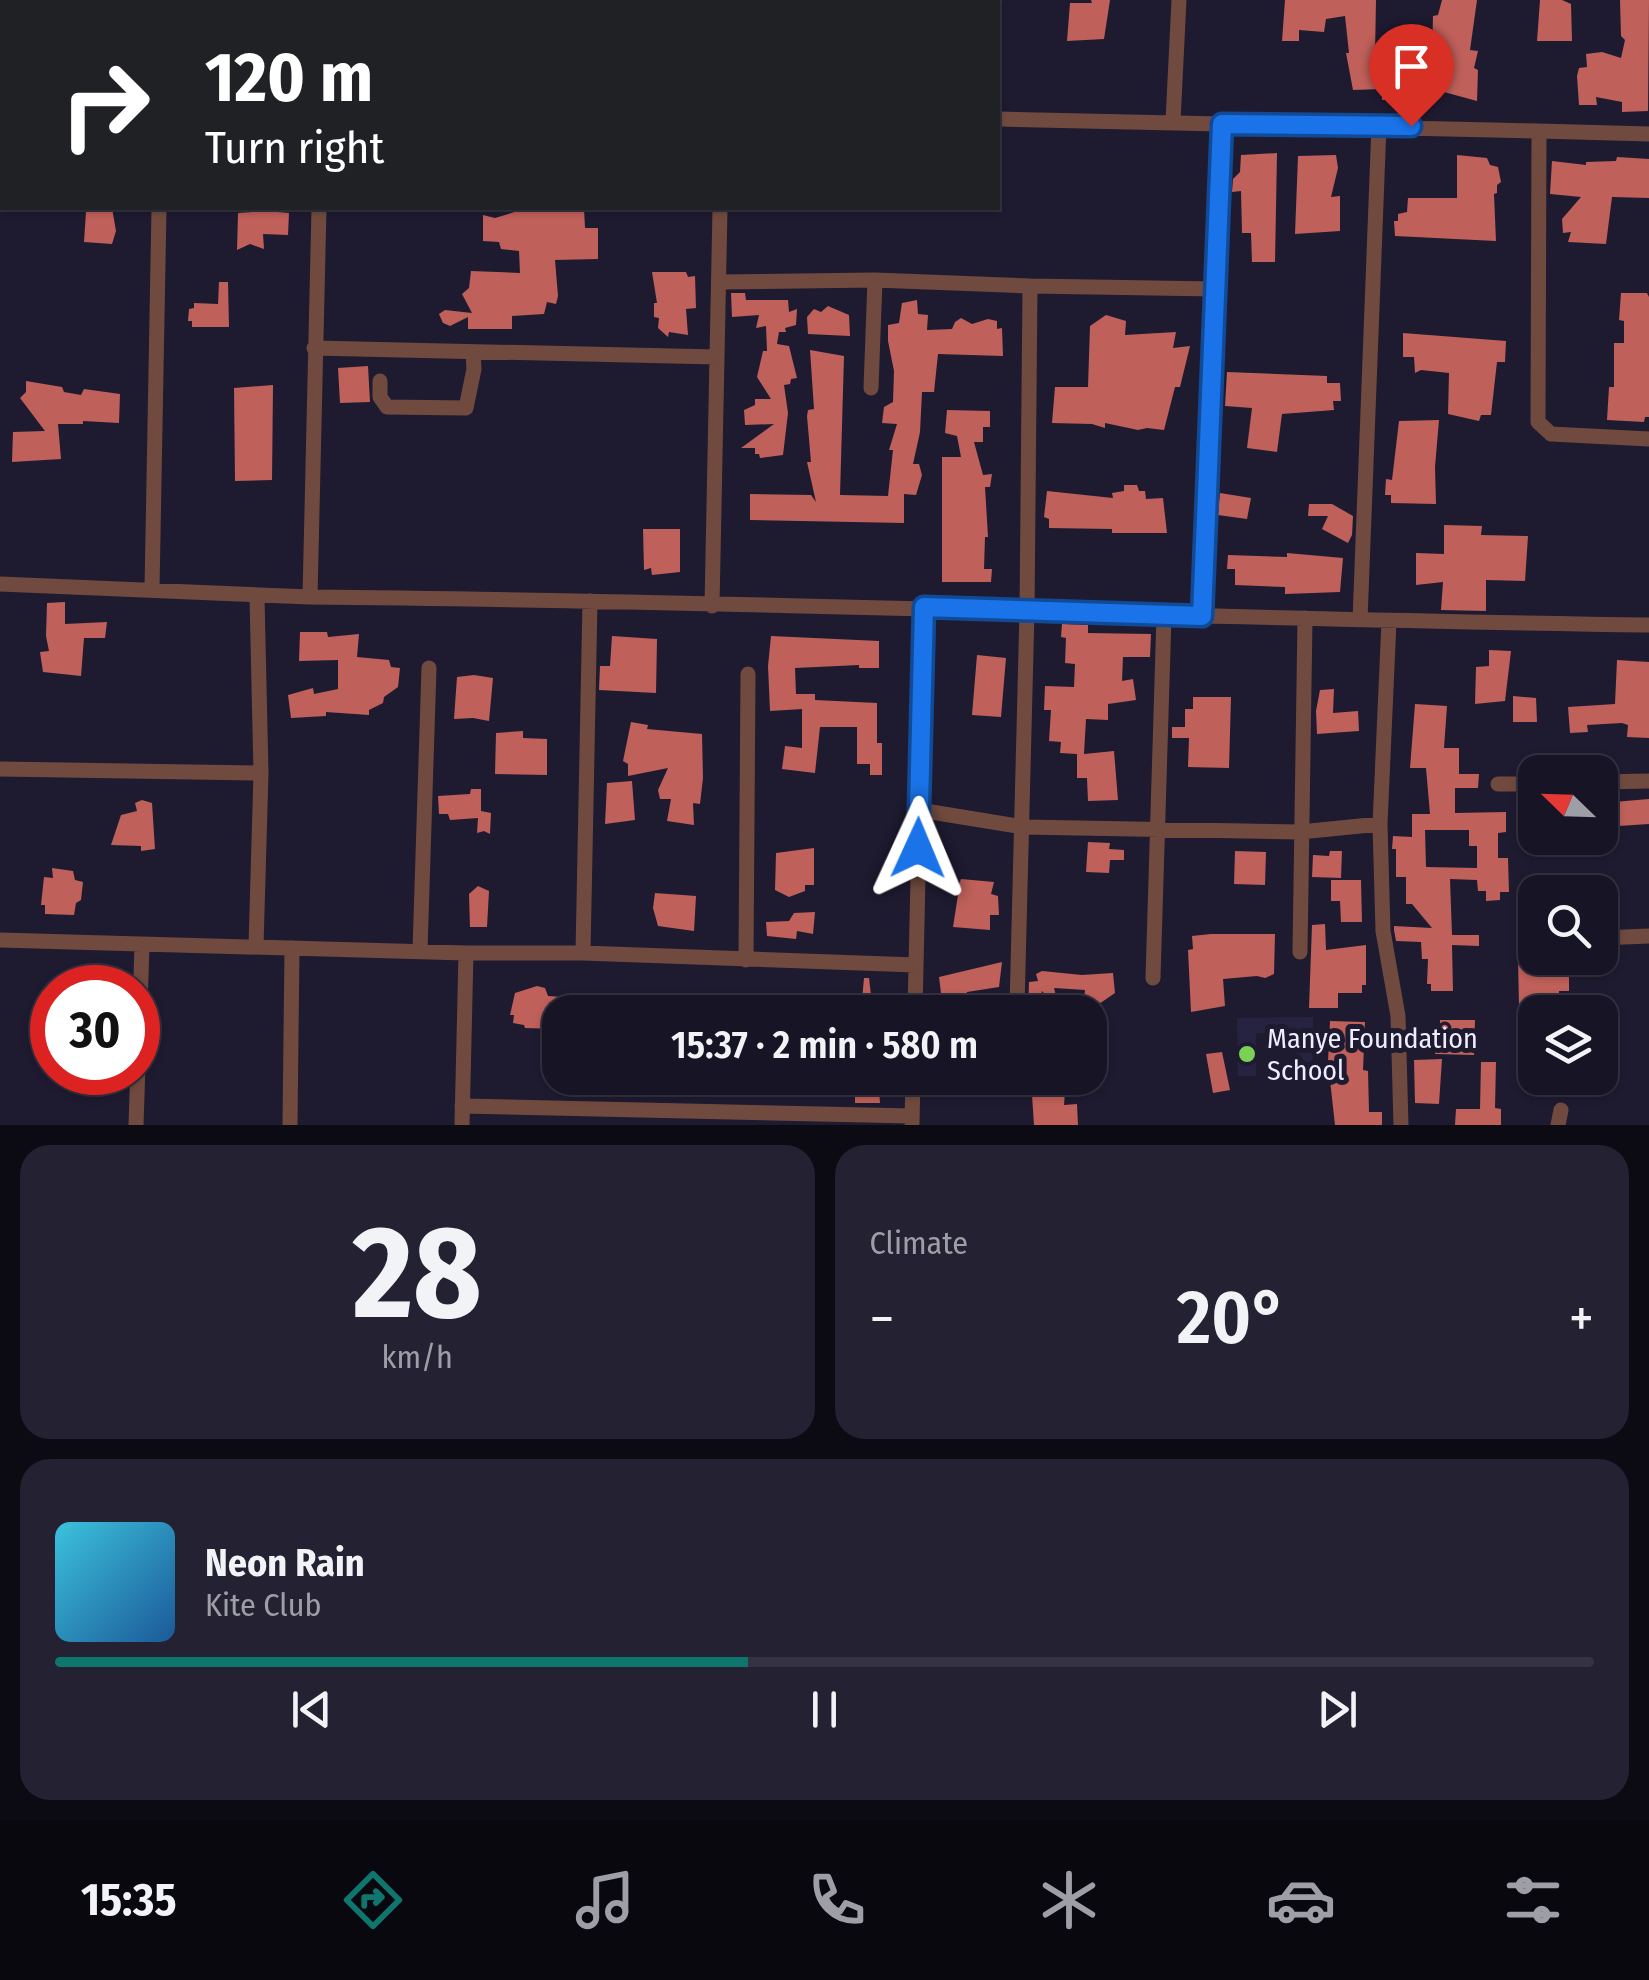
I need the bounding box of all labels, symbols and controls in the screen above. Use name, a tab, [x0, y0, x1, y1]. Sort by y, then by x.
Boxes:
pin	[1369, 24, 1454, 127]
text: 120 m	[205, 36, 373, 120]
icon: arrive	[1384, 39, 1439, 94]
icon: right	[40, 40, 170, 170]
text: Turn right	[205, 121, 384, 175]
north arrow	[1518, 755, 1618, 855]
map controls	[1518, 755, 1618, 1095]
position arrow	[866, 796, 970, 900]
button: search	[1518, 875, 1618, 975]
speed limit sign: 30	[30, 965, 160, 1095]
button: layers	[1518, 995, 1618, 1095]
text: 15:37 · 2 min · 580 m	[671, 1022, 978, 1068]
place label: Manye Foundation School	[1267, 1022, 1478, 1087]
marker: Manye Foundation School	[1236, 1043, 1258, 1065]
text: 28	[353, 1195, 482, 1351]
text: Climate	[870, 1224, 968, 1262]
text: 20°	[1177, 1273, 1287, 1363]
text: −	[870, 1286, 894, 1352]
text: +	[1569, 1286, 1594, 1352]
text: km/h	[382, 1338, 453, 1376]
text: Neon Rain	[205, 1540, 365, 1586]
text: Kite Club	[205, 1586, 321, 1624]
icon: previous	[284, 1682, 339, 1737]
icon: pause	[797, 1682, 852, 1737]
icon: next	[1310, 1682, 1365, 1737]
icon: directions	[338, 1865, 408, 1935]
icon: music	[570, 1865, 640, 1935]
icon: phone	[802, 1865, 872, 1935]
icon: climate	[1034, 1865, 1104, 1935]
icon: car	[1266, 1865, 1336, 1935]
icon: filters	[1498, 1865, 1568, 1935]
text: 15:35	[81, 1873, 177, 1927]

